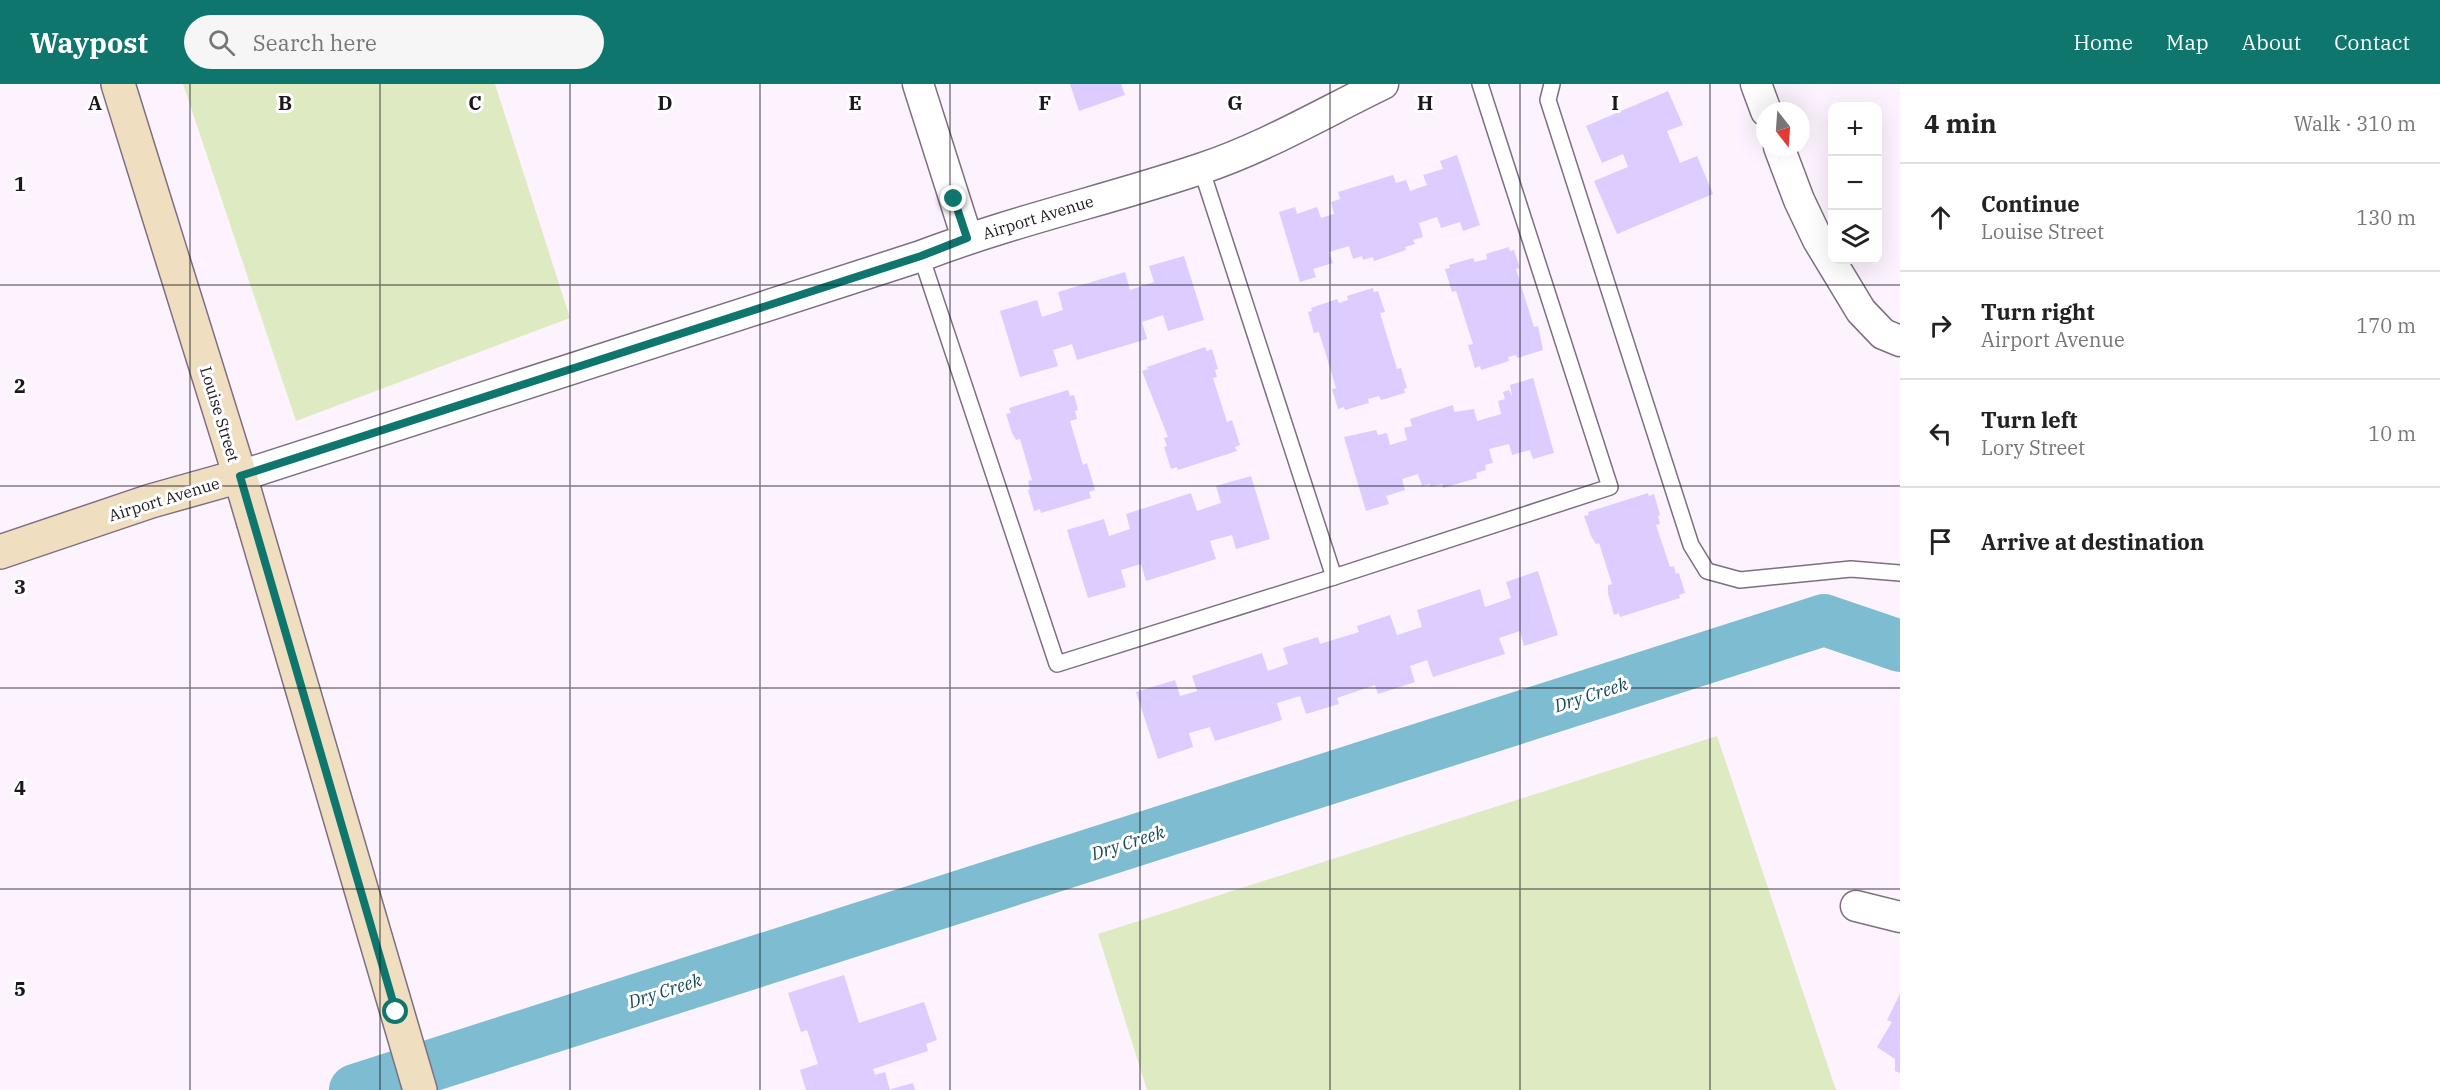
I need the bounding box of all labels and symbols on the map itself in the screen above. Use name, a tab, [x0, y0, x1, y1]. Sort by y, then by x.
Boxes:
text: A	[88, 89, 102, 116]
text: B	[278, 89, 292, 116]
text: C	[468, 89, 482, 116]
text: D	[657, 89, 673, 116]
text: E	[848, 89, 862, 116]
text: F	[1039, 89, 1051, 116]
text: G	[1227, 89, 1243, 116]
text: H	[1417, 89, 1433, 116]
text: I	[1611, 89, 1619, 116]
north arrow	[1756, 102, 1810, 156]
text: 1	[14, 170, 26, 197]
route end	[940, 185, 966, 211]
street label: Airport Avenue	[980, 191, 1096, 243]
street label: Louise Street	[196, 364, 244, 464]
text: 2	[14, 372, 26, 399]
street label: Airport Avenue	[106, 473, 222, 525]
text: 3	[14, 573, 26, 600]
water label: Dry Creek	[1550, 672, 1631, 718]
text: 4	[14, 774, 26, 801]
water label: Dry Creek	[1087, 820, 1168, 866]
water label: Dry Creek	[624, 968, 705, 1014]
text: 5	[14, 975, 26, 1002]
route start	[382, 998, 408, 1024]

